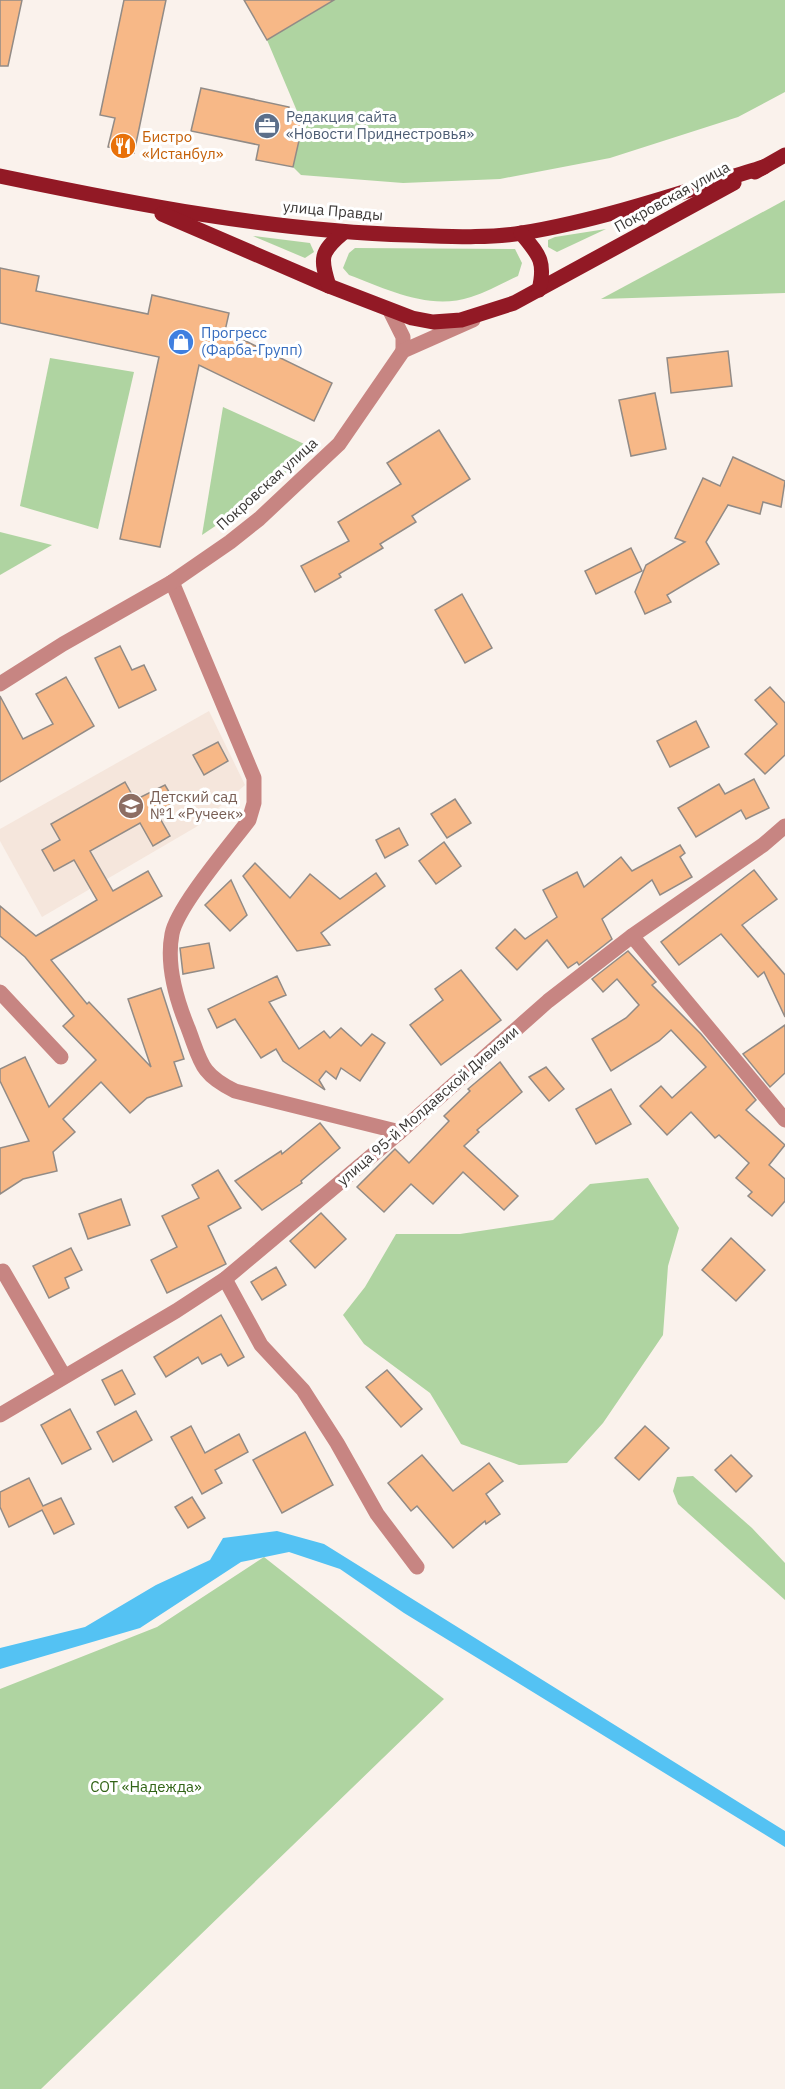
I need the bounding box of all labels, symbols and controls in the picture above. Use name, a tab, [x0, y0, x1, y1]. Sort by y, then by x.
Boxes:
place label: Редакция сайта «Новости Приднестровья»	[286, 107, 474, 143]
office icon: Редакция сайта «Новости Приднестровья»	[252, 111, 282, 141]
place label: Бистро «Истанбул»	[142, 127, 224, 163]
restaurant icon: Бистро «Истанбул»	[108, 131, 138, 161]
street label: Покровская улица	[611, 157, 733, 236]
street label: улица Правды	[282, 197, 384, 224]
place label: Прогресс (Фарба-Групп)	[201, 323, 303, 359]
shop icon: Прогресс (Фарба-Групп)	[166, 327, 196, 357]
street label: Покровская улица	[212, 433, 321, 534]
place label: Детский сад №1 «Ручеек»	[150, 787, 243, 823]
school or university icon: Детский сад №1 «Ручеек»	[116, 791, 146, 821]
street label: улица 95-й Молдавской Дивизии	[333, 1022, 522, 1190]
park label: СОТ «Надежда»	[90, 1777, 202, 1796]

